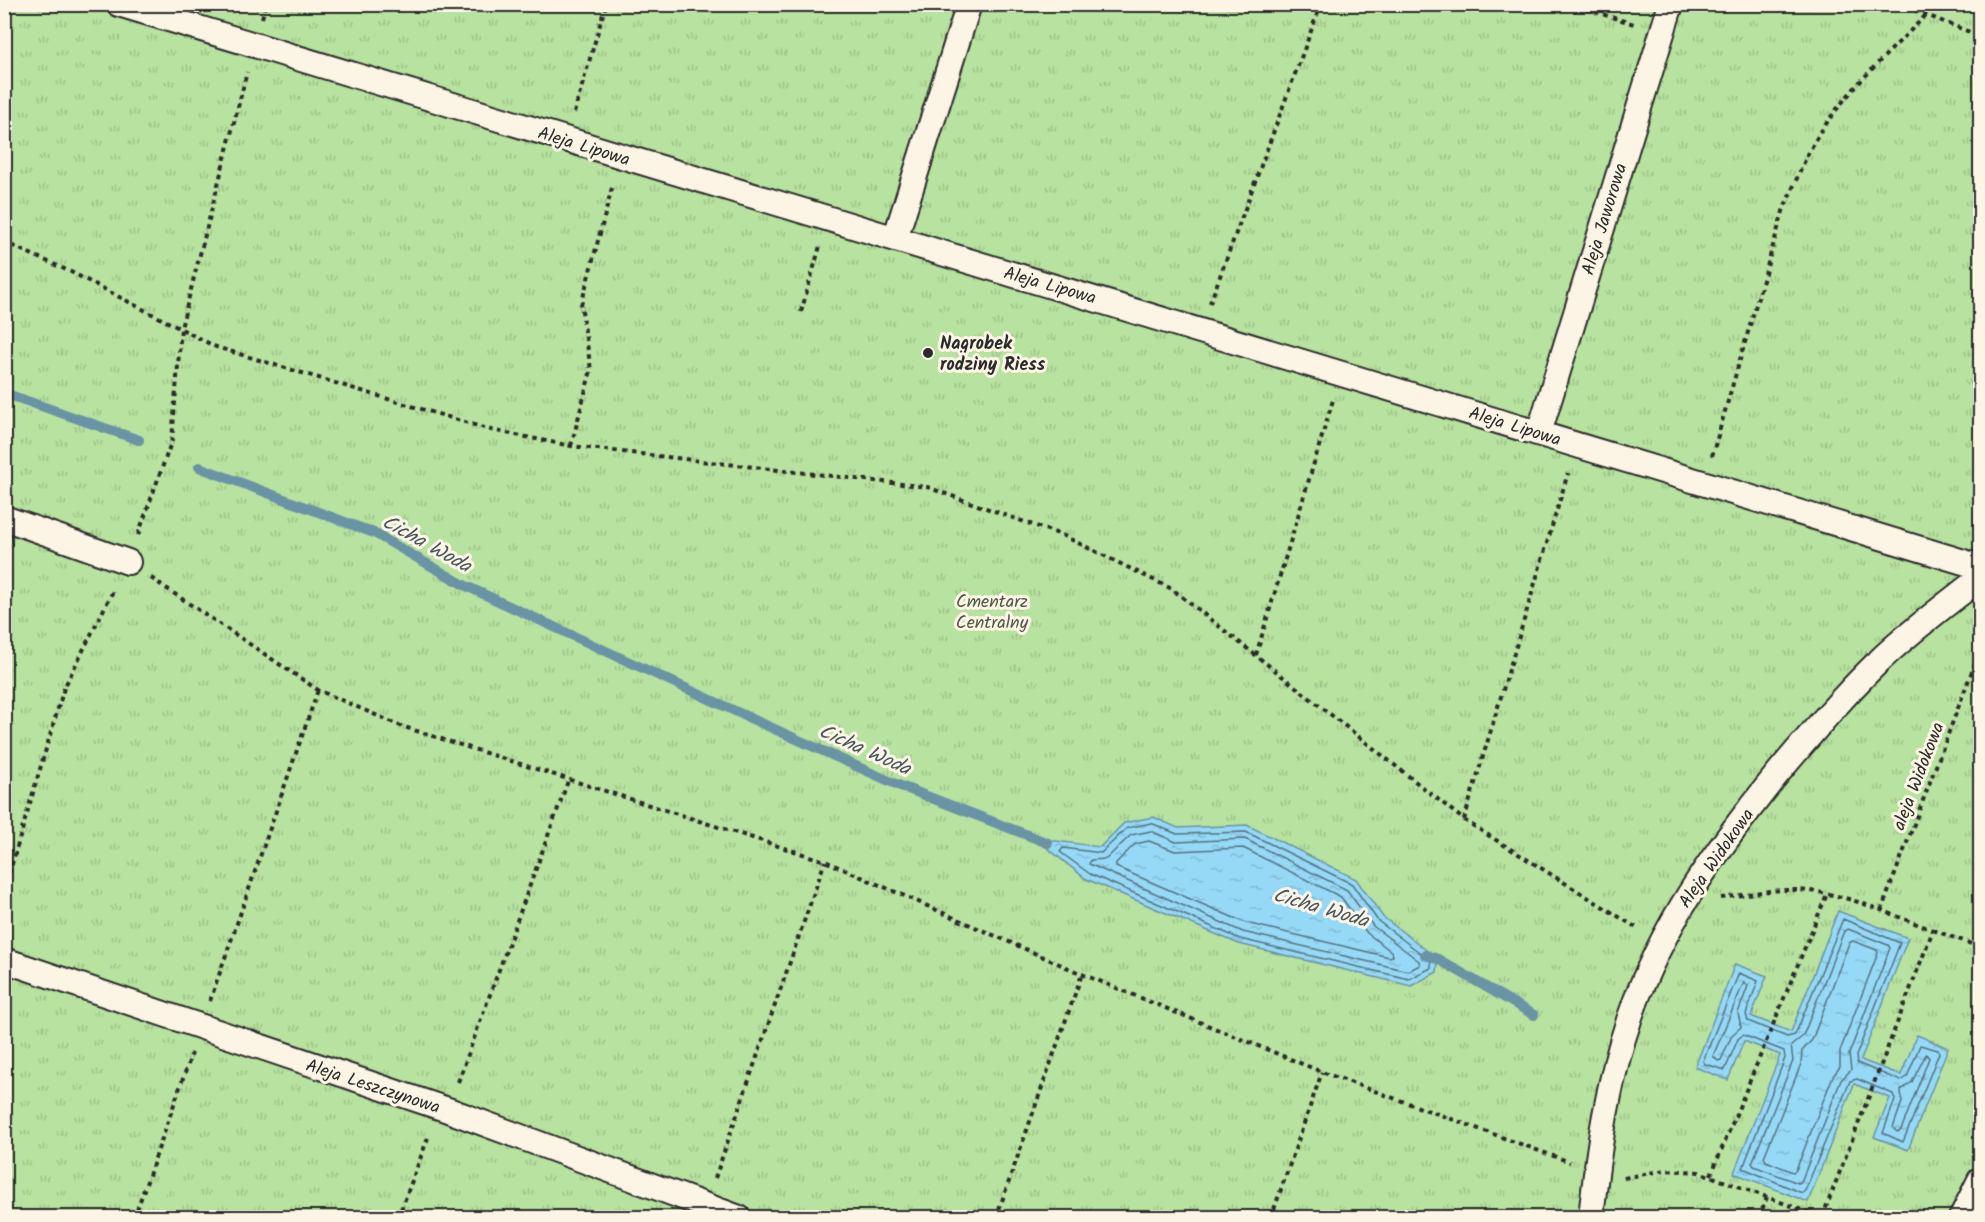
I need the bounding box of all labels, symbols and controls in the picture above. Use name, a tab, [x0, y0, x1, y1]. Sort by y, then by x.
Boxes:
street label: Aleja Lipowa	[534, 120, 633, 175]
street label: Aleja Jaworowa	[1575, 160, 1636, 279]
street label: Aleja Lipowa	[1000, 259, 1099, 313]
place label: Nagrobek rodziny Riess	[940, 330, 1046, 380]
marker: Nagrobek rodziny Riess	[921, 346, 935, 360]
street label: Aleja Lipowa	[1465, 400, 1564, 455]
water label: Cicha Woda	[375, 507, 478, 583]
park label: Cmentarz Centralny	[956, 588, 1029, 638]
water label: Cicha Woda	[813, 716, 917, 786]
street label: aleja Widokowa	[1885, 718, 1953, 835]
street label: Aleja Widokowa	[1672, 803, 1762, 915]
water label: Cicha Woda	[1269, 880, 1373, 938]
street label: Aleja Leszczynowa	[302, 1052, 444, 1123]

